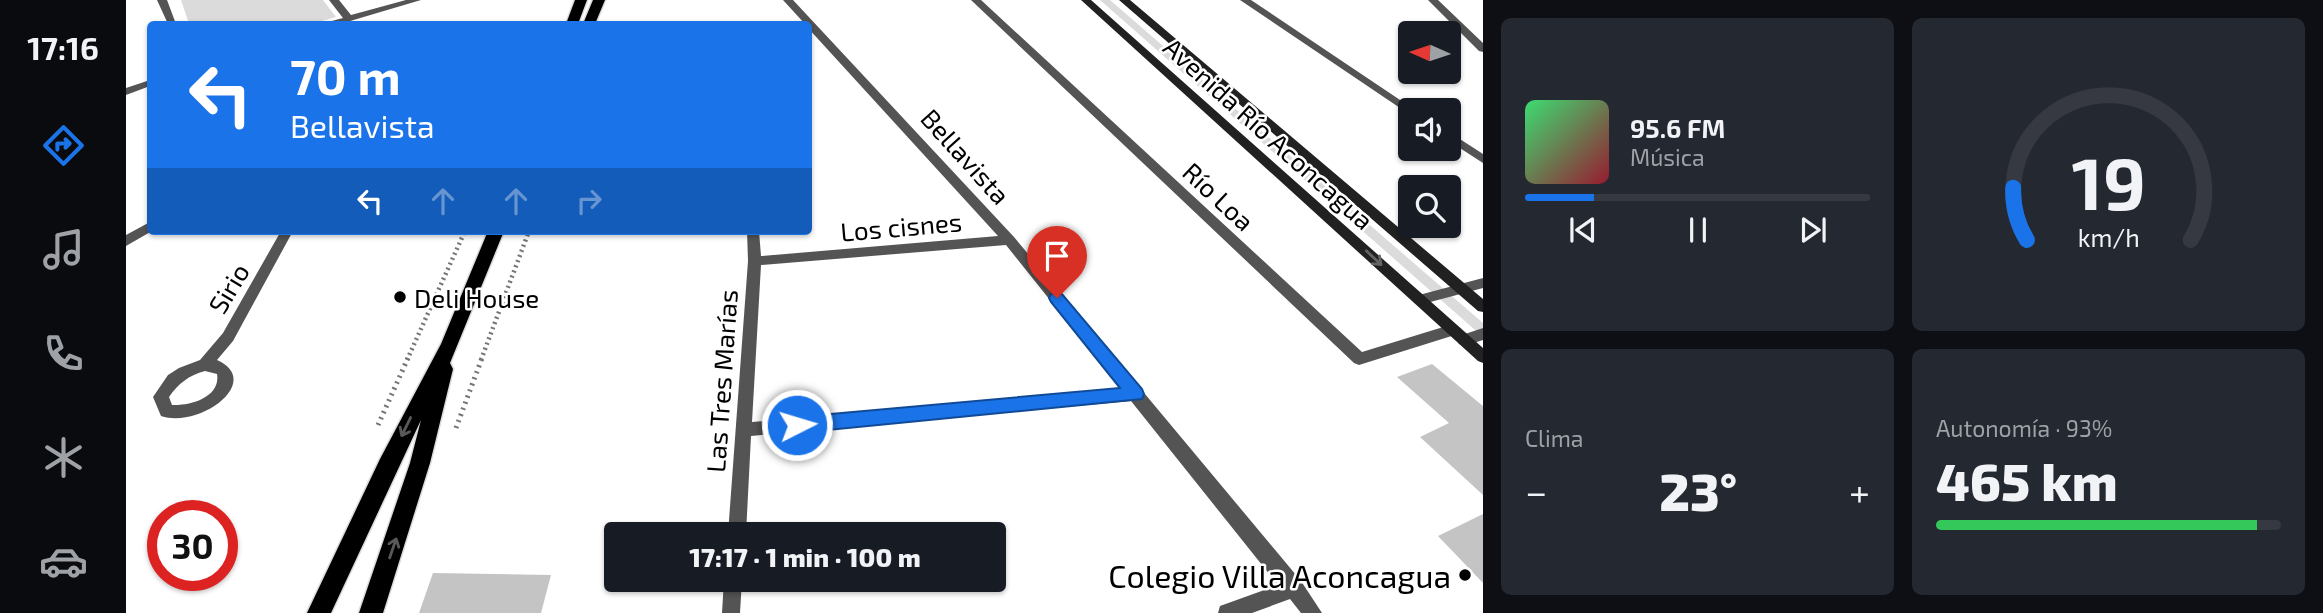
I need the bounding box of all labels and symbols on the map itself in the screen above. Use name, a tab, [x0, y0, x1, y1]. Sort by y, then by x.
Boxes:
north arrow	[1398, 21, 1461, 84]
street label: Avenida Río Aconcagua	[1158, 31, 1380, 235]
street label: Bellavista	[915, 102, 1017, 210]
street label: Río Loa	[1177, 156, 1261, 236]
street label: Los cisnes	[839, 205, 963, 247]
pin	[1027, 226, 1087, 298]
one-way arrow	[1365, 250, 1382, 267]
street label: Sirio	[201, 257, 255, 319]
place label: Deli House	[414, 282, 539, 313]
marker: Deli House	[392, 289, 408, 305]
street label: Las Tres Marías	[699, 289, 743, 473]
position arrow	[760, 388, 834, 462]
one-way arrow	[399, 416, 413, 437]
speed limit sign: 30	[147, 500, 238, 591]
one-way arrow	[388, 538, 400, 560]
place label: Colegio Villa Aconcagua	[1108, 556, 1451, 594]
marker: Colegio Villa Aconcagua	[1457, 567, 1473, 583]

